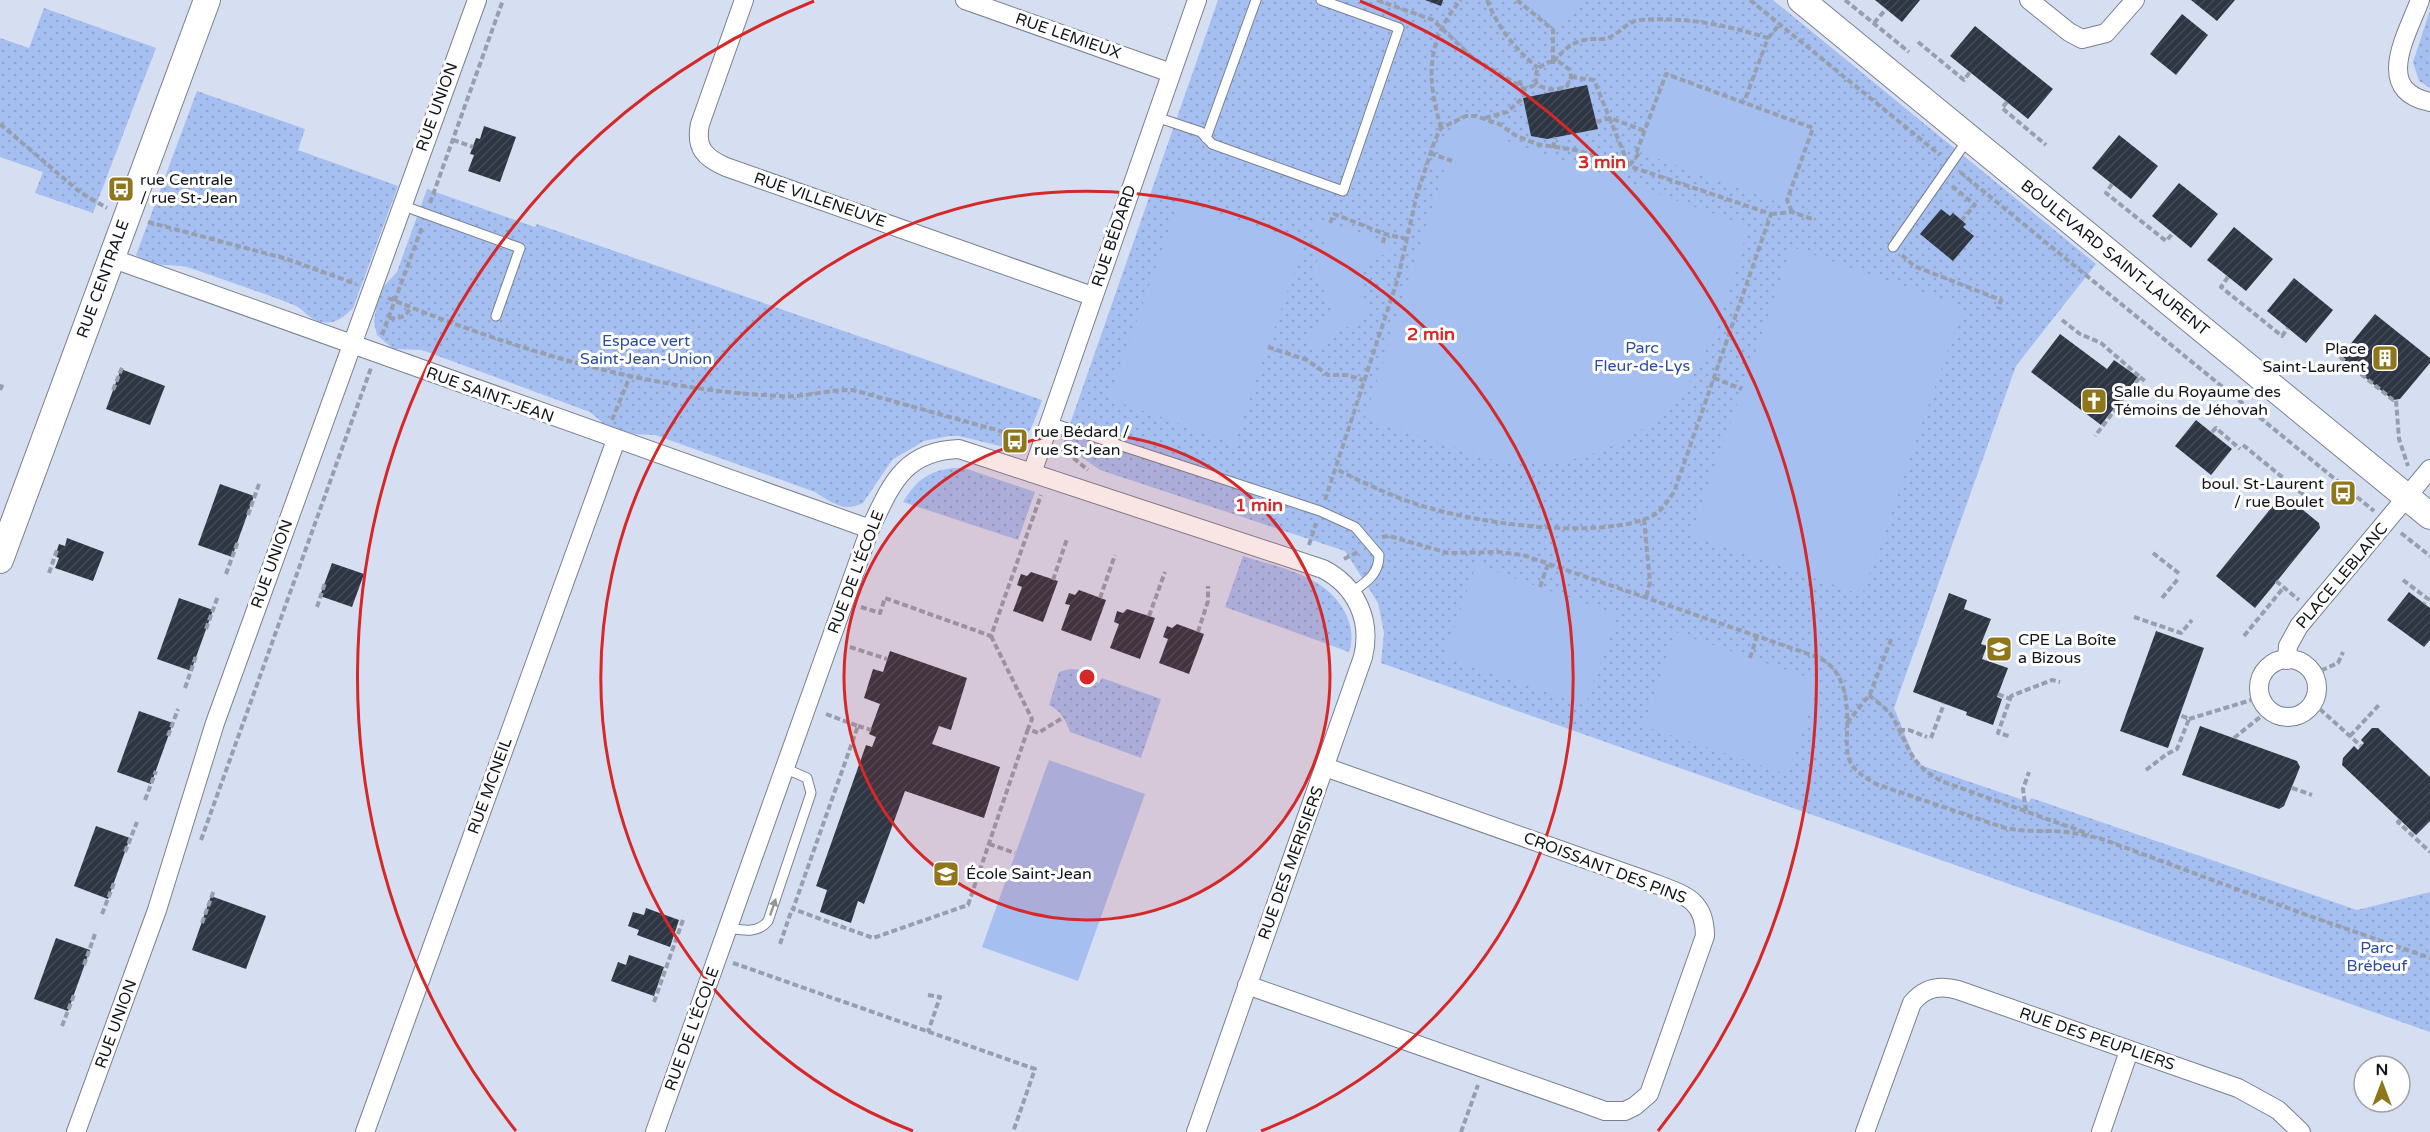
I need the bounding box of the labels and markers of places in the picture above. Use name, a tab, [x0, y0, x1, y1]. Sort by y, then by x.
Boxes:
place label: rue Centrale / rue St-Jean	[140, 170, 238, 208]
bus stop icon: rue Centrale / rue St-Jean	[106, 174, 136, 204]
place label: Place Saint-Laurent	[2262, 339, 2366, 377]
building icon: Place Saint-Laurent	[2370, 343, 2400, 373]
place label: Salle du Royaume des Témoins de Jéhovah	[2114, 382, 2281, 420]
church icon: Salle du Royaume des Témoins de Jéhovah	[2079, 386, 2109, 416]
place label: rue Bédard / rue St-Jean	[1034, 422, 1129, 460]
bus stop icon: rue Bédard / rue St-Jean	[1000, 426, 1030, 456]
place label: boul. St-Laurent / rue Boulet	[2201, 474, 2324, 512]
bus stop icon: boul. St-Laurent / rue Boulet	[2328, 478, 2358, 508]
place label: CPE La Boîte a Bizous	[2018, 630, 2116, 668]
school or university icon: CPE La Boîte a Bizous	[1984, 634, 2014, 664]
centre of rings	[1077, 667, 1097, 687]
school or university icon: École Saint-Jean	[931, 859, 961, 889]
place label: École Saint-Jean	[966, 864, 1092, 884]

